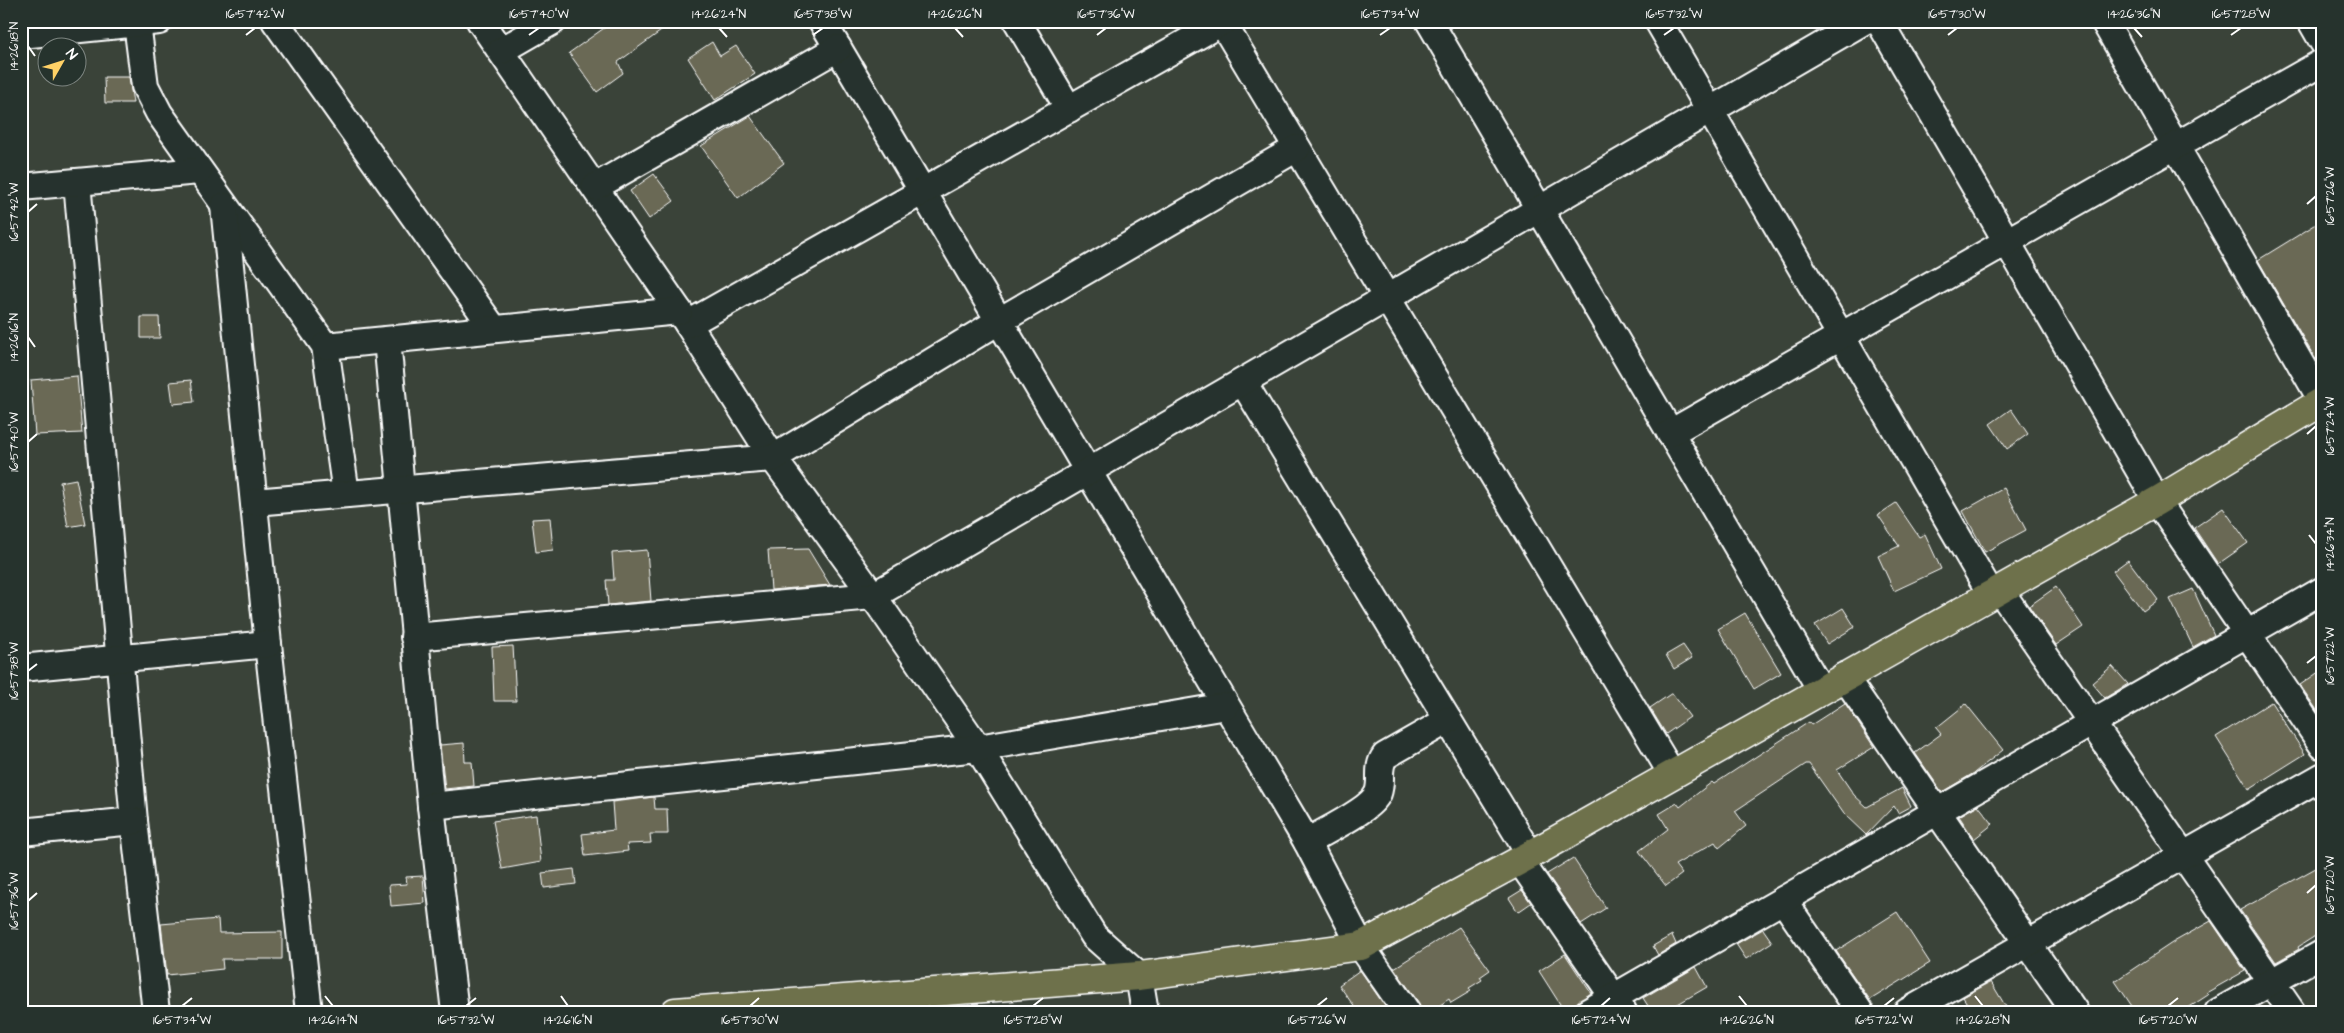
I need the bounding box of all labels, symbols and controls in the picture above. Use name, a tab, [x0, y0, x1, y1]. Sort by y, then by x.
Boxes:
text: 16°57'42"W	[226, 6, 285, 23]
text: 16°57'40"W	[509, 6, 569, 23]
text: 14°26'24"N	[692, 6, 747, 23]
text: 16°57'38"W	[794, 6, 852, 23]
text: 14°26'26"N	[928, 6, 982, 23]
text: 16°57'36"W	[1077, 6, 1135, 23]
text: 16°57'34"W	[1361, 6, 1420, 23]
text: 16°57'32"W	[1646, 6, 1703, 23]
text: 16°57'30"W	[1928, 6, 1986, 23]
text: 14°26'36"N	[2108, 6, 2161, 23]
text: 16°57'28"W	[2212, 6, 2271, 23]
text: 14°26'18"N	[6, 21, 23, 70]
north arrow	[38, 38, 88, 88]
text: N	[61, 45, 82, 64]
text: 16°57'26"W	[2322, 166, 2339, 225]
text: 16°57'42"W	[6, 182, 23, 241]
text: 14°26'16"N	[6, 312, 23, 361]
text: 16°57'24"W	[2322, 396, 2339, 455]
text: 16°57'40"W	[6, 412, 23, 472]
text: 14°26'34"N	[2322, 517, 2339, 571]
text: 16°57'22"W	[2322, 627, 2339, 685]
text: 16°57'38"W	[6, 642, 23, 700]
text: 16°57'20"W	[2322, 855, 2339, 914]
text: 16°57'36"W	[6, 872, 23, 930]
text: 16°57'34"W	[153, 1012, 212, 1029]
text: 14°26'14"N	[309, 1012, 358, 1029]
text: 16°57'32"W	[438, 1012, 495, 1029]
text: 14°26'16"N	[544, 1012, 593, 1029]
text: 16°57'30"W	[721, 1012, 779, 1029]
text: 16°57'28"W	[1004, 1012, 1063, 1029]
text: 16°57'26"W	[1288, 1012, 1347, 1029]
text: 16°57'24"W	[1572, 1012, 1631, 1029]
text: 14°26'26"N	[1720, 1012, 1774, 1029]
text: 16°57'22"W	[1855, 1012, 1913, 1029]
text: 14°26'28"N	[1956, 1012, 2010, 1029]
text: 16°57'20"W	[2139, 1012, 2198, 1029]

